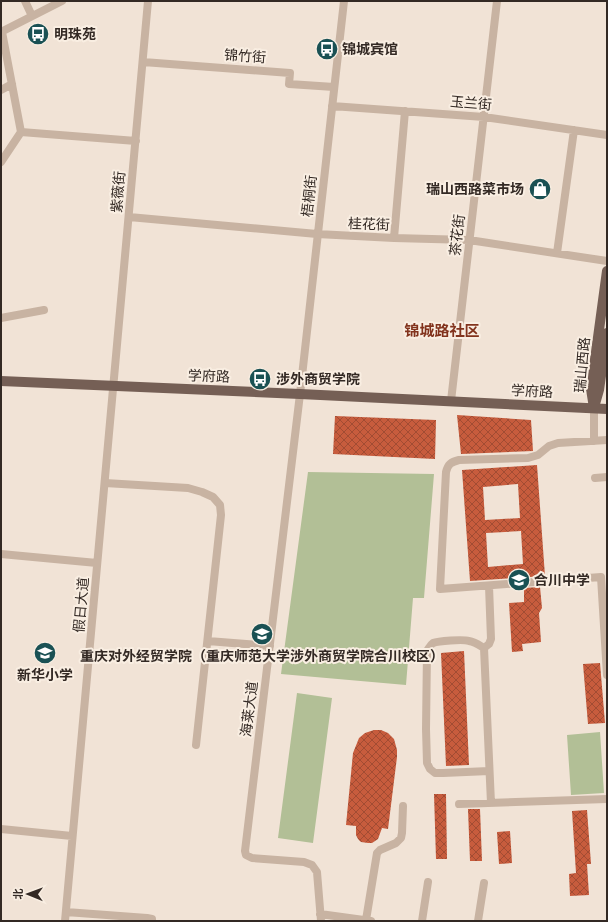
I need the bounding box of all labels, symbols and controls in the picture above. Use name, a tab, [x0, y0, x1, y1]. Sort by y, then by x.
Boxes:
bus stop icon: 明珠苑	[25, 21, 51, 47]
place label: 明珠苑	[54, 25, 96, 42]
bus stop icon: 锦城宾馆	[314, 36, 340, 62]
place label: 锦城宾馆	[342, 40, 398, 57]
street label: 锦竹街	[223, 46, 267, 65]
street label: 玉兰街	[449, 92, 493, 113]
street label: 紫薇街	[107, 170, 128, 214]
street label: 梧桐街	[298, 174, 319, 218]
shop icon: 瑞山西路菜市场	[527, 176, 553, 202]
place label: 瑞山西路菜市场	[426, 180, 524, 197]
street label: 茶花街	[446, 213, 467, 257]
street label: 桂花街	[348, 214, 390, 233]
district label: 锦城路社区	[404, 321, 480, 339]
street label: 瑞山西路	[571, 336, 592, 394]
street label: 学府路	[188, 366, 230, 385]
bus stop icon: 涉外商贸学院	[247, 366, 273, 392]
place label: 涉外商贸学院	[276, 370, 360, 387]
street label: 学府路	[511, 381, 553, 400]
school or university icon: 合川中学	[506, 567, 532, 593]
place label: 合川中学	[534, 571, 590, 588]
street label: 假日大道	[70, 576, 91, 634]
school or university icon: 重庆对外经贸学院（重庆师范大学涉外商贸学院合川校区）	[249, 621, 275, 647]
school or university icon: 新华小学	[32, 640, 58, 666]
place label: 重庆对外经贸学院（重庆师范大学涉外商贸学院合川校区）	[80, 647, 444, 664]
place label: 新华小学	[17, 666, 73, 683]
street label: 海莱大道	[237, 680, 260, 738]
north arrow	[8, 874, 48, 914]
text: 北	[11, 888, 24, 899]

